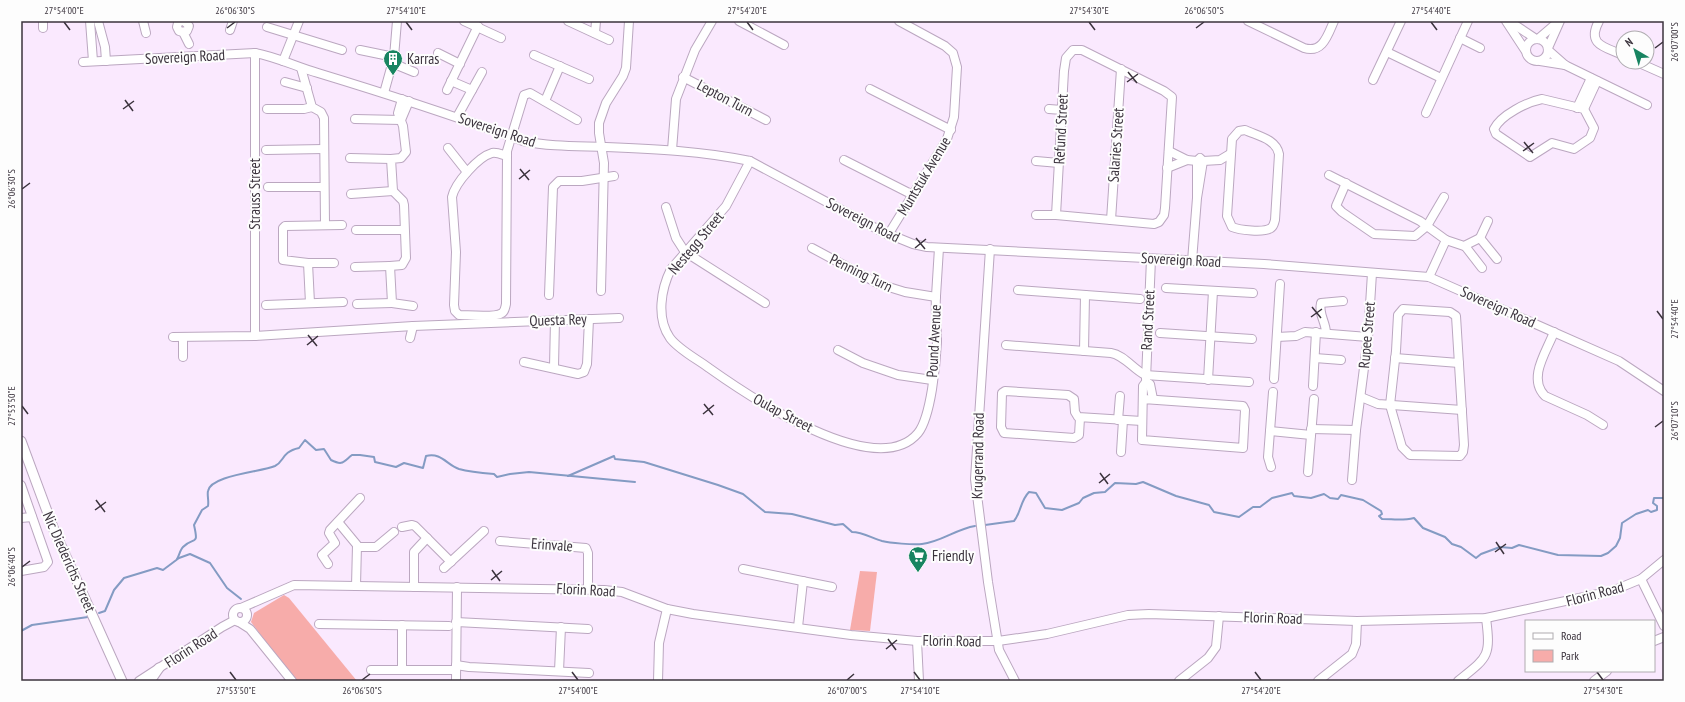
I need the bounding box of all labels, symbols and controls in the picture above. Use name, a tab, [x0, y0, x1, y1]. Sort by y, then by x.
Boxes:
text: 27°54'00"E	[44, 4, 84, 17]
text: 26°06'30"S	[215, 4, 255, 17]
text: 27°54'10"E	[386, 4, 426, 17]
text: 27°54'20"E	[727, 4, 767, 17]
text: 27°54'30"E	[1069, 4, 1109, 17]
text: 26°06'50"S	[1184, 4, 1224, 17]
text: 27°54'40"E	[1411, 4, 1451, 17]
text: 26°07'00"S	[1668, 22, 1681, 62]
north arrow	[1615, 30, 1655, 70]
text: N	[1622, 35, 1636, 49]
street label: Sovereign Road	[144, 45, 226, 68]
building icon: Karras	[382, 48, 404, 76]
place label: Karras	[407, 49, 439, 68]
street label: Lepton Turn	[694, 75, 757, 120]
street label: Refund Street	[1049, 93, 1072, 165]
street label: Salaries Street	[1103, 107, 1128, 183]
street label: Sovereign Road	[456, 108, 538, 151]
street label: Muntstuk Avenue	[893, 133, 955, 219]
street label: Strauss Street	[245, 158, 264, 230]
text: 26°06'30"S	[5, 169, 18, 209]
street label: Sovereign Road	[823, 193, 903, 246]
street label: Nestegg Street	[664, 207, 728, 278]
street label: Sovereign Road	[1140, 248, 1222, 271]
street label: Penning Turn	[827, 249, 896, 296]
street label: Sovereign Road	[1458, 282, 1539, 332]
street label: Rand Street	[1136, 289, 1159, 351]
text: 27°54'40"E	[1668, 299, 1681, 339]
street label: Rupee Street	[1354, 301, 1379, 369]
street label: Pound Avenue	[922, 304, 945, 378]
street label: Questa Rey	[529, 309, 587, 330]
text: 27°53'50"E	[5, 386, 18, 426]
street label: Oulap Street	[750, 389, 816, 436]
text: 26°07'10"S	[1668, 401, 1681, 441]
street label: Krugerrand Road	[967, 413, 988, 499]
street label: Nic Diederichs Street	[39, 509, 100, 615]
street label: Erinvale	[530, 534, 574, 555]
supermarket icon: Friendly	[907, 545, 929, 573]
place label: Friendly	[932, 546, 974, 565]
text: 26°06'40"S	[5, 547, 18, 587]
street label: Florin Road	[1564, 577, 1626, 610]
street label: Florin Road	[556, 578, 616, 601]
street label: Florin Road	[1243, 607, 1303, 628]
legend	[1525, 620, 1655, 672]
street label: Florin Road	[161, 624, 221, 672]
text: Road	[1561, 628, 1581, 643]
street label: Florin Road	[922, 630, 982, 651]
text: Park	[1561, 648, 1579, 663]
text: 27°53'50"E	[216, 684, 256, 697]
text: 26°06'50"S	[342, 684, 382, 697]
text: 27°54'00"E	[558, 684, 598, 697]
text: 26°07'00"S	[827, 684, 867, 697]
text: 27°54'10"E	[900, 684, 940, 697]
text: 27°54'20"E	[1241, 684, 1281, 697]
text: 27°54'30"E	[1583, 684, 1623, 697]

